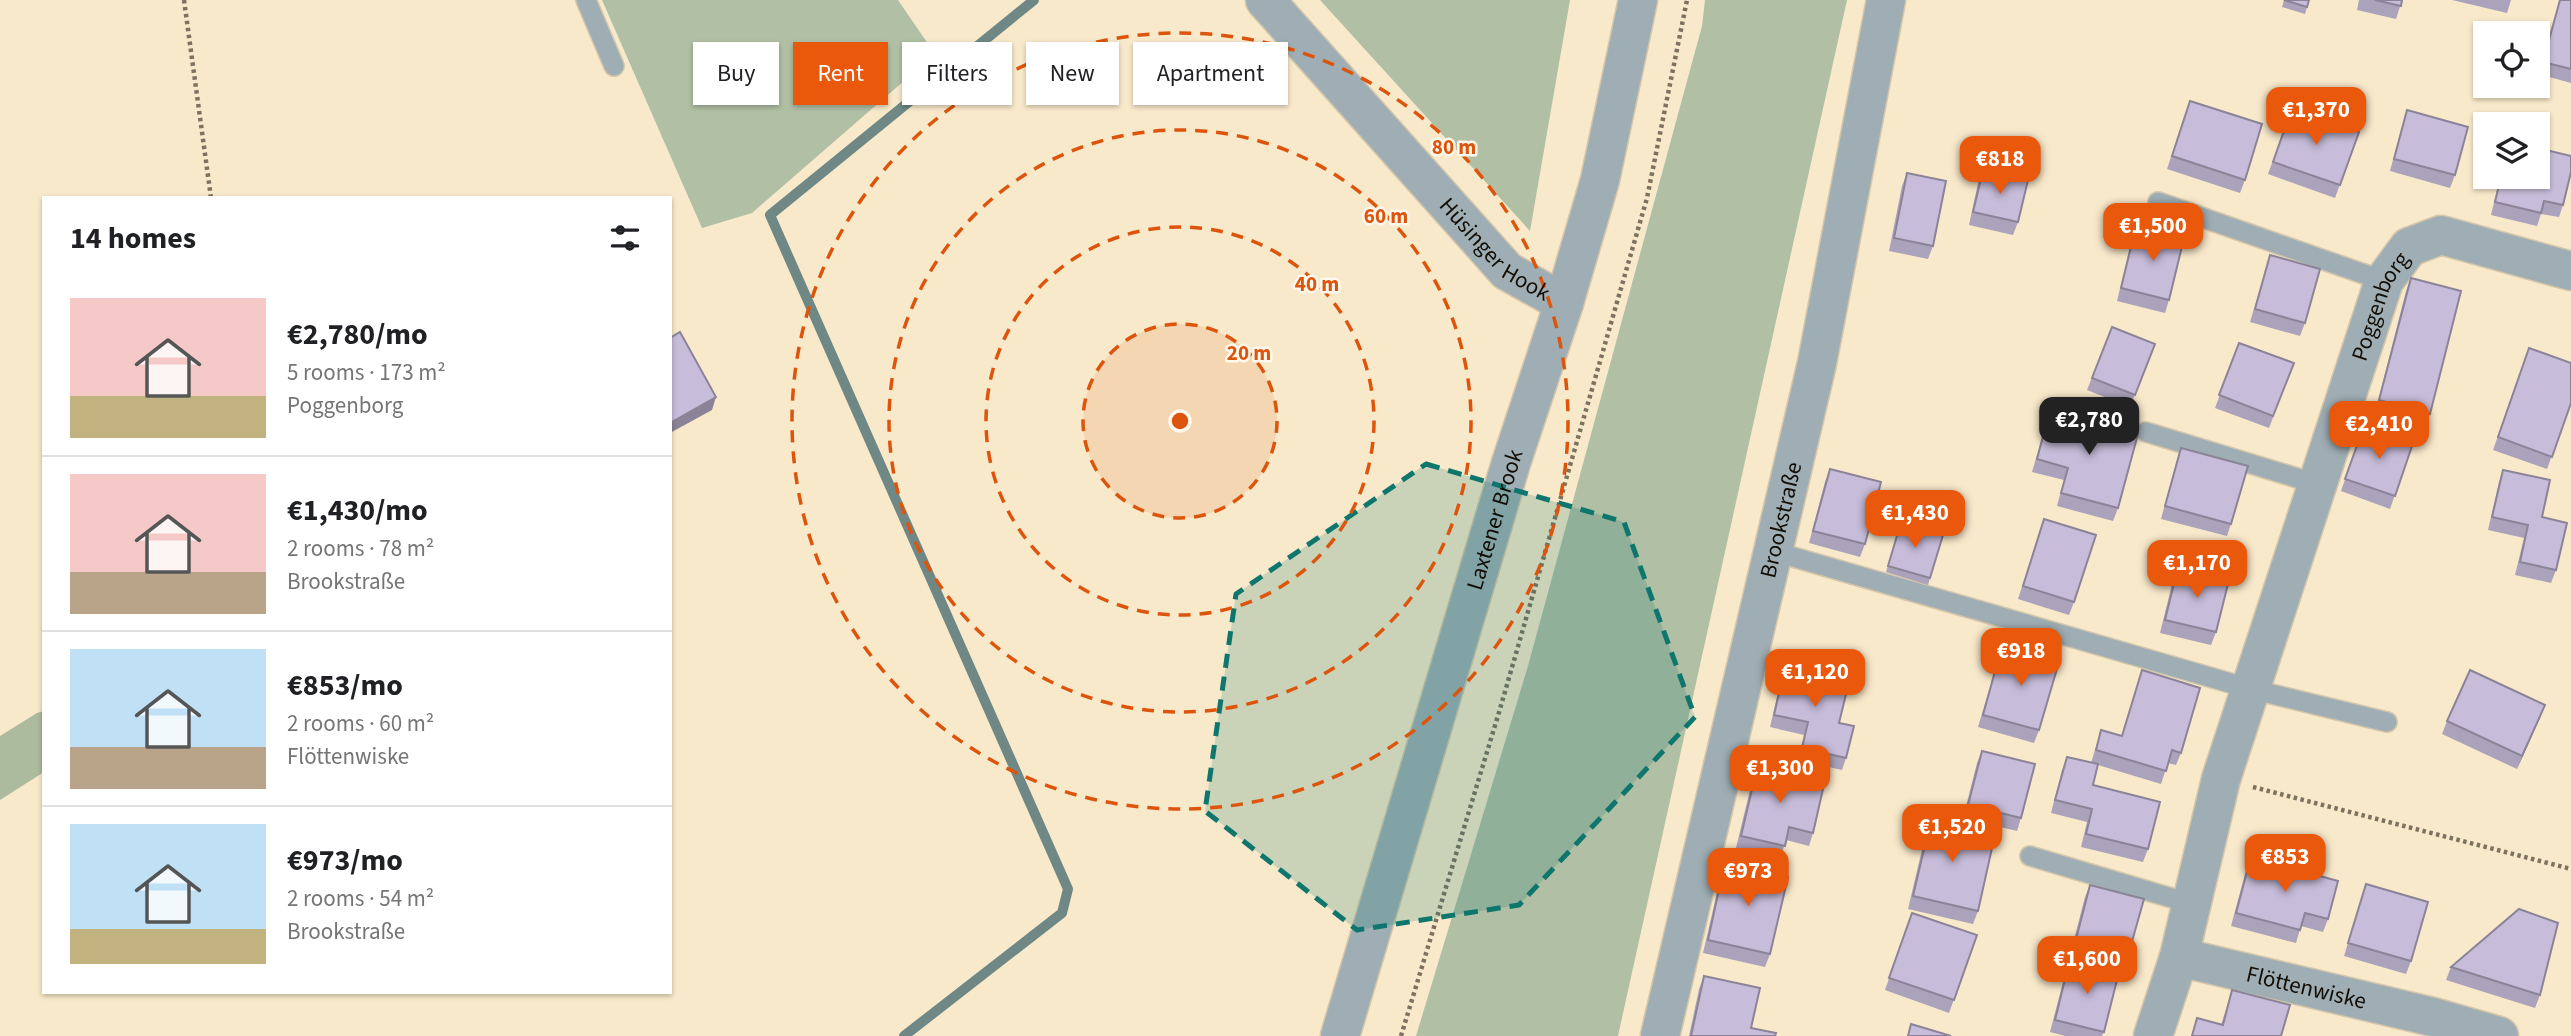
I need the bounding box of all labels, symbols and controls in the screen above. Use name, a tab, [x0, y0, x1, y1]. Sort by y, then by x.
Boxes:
map controls	[2473, 21, 2550, 189]
button: locate	[2473, 21, 2550, 98]
chip: Buy	[693, 42, 779, 105]
chip: Rent	[793, 42, 888, 105]
chip: Filters	[902, 42, 1012, 105]
chip: New	[1026, 42, 1119, 105]
chip: Apartment	[1133, 42, 1288, 105]
pin: €1,370	[2259, 88, 2373, 147]
text: €1,370	[2282, 93, 2350, 126]
button: layers	[2473, 112, 2550, 189]
text: 80 m	[1432, 132, 1476, 162]
pin: €818	[1959, 136, 2041, 196]
text: €818	[1976, 142, 2024, 175]
street label: Hüsinger Hook	[1431, 190, 1557, 309]
text: 60 m	[1364, 201, 1408, 231]
pin: €1,500	[2096, 204, 2210, 263]
text: €1,500	[2119, 209, 2187, 242]
text: 14 homes	[70, 217, 196, 260]
icon: filters	[606, 219, 644, 257]
street label: Poggenborg	[2343, 244, 2418, 365]
text: 40 m	[1295, 269, 1339, 299]
text: €2,780/mo	[287, 313, 428, 356]
icon: home	[126, 326, 210, 410]
text: 20 m	[1227, 338, 1271, 368]
text: 5 rooms · 173 m²	[287, 356, 446, 389]
text: Poggenborg	[287, 389, 403, 422]
pin: €2,780	[2032, 398, 2146, 457]
pin: €2,410	[2322, 402, 2436, 461]
text: €2,780	[2055, 403, 2123, 436]
text: €2,410	[2345, 407, 2413, 440]
centre of rings	[1168, 409, 1192, 433]
street label: Laxtener Brook	[1458, 444, 1532, 594]
street label: Brookstraße	[1751, 459, 1810, 581]
text: €1,430/mo	[287, 489, 428, 532]
pin: €1,430	[1858, 490, 1972, 550]
text: €1,430	[1881, 496, 1949, 529]
icon: home	[126, 502, 210, 586]
text: 2 rooms · 78 m²	[287, 532, 434, 565]
pin: €1,170	[2140, 540, 2254, 600]
text: €1,170	[2163, 546, 2231, 579]
text: Brookstraße	[287, 565, 405, 598]
pin: €918	[1980, 628, 2062, 688]
text: €918	[1997, 634, 2045, 667]
pin: €1,120	[1758, 650, 1872, 709]
text: €1,120	[1781, 655, 1849, 688]
text: €853/mo	[287, 664, 403, 707]
icon: home	[126, 677, 210, 761]
text: 2 rooms · 60 m²	[287, 707, 434, 740]
text: Flöttenwiske	[287, 740, 409, 773]
pin: €1,300	[1723, 746, 1837, 805]
text: €1,300	[1746, 751, 1814, 784]
pin: €1,520	[1895, 804, 2009, 864]
text: €1,520	[1918, 810, 1986, 843]
pin: €853	[2244, 834, 2326, 894]
text: €973/mo	[287, 839, 403, 882]
text: €853	[2261, 840, 2309, 873]
pin: €973	[1707, 848, 1789, 908]
icon: home	[126, 852, 210, 936]
text: €973	[1724, 854, 1772, 887]
text: 2 rooms · 54 m²	[287, 882, 434, 915]
text: Brookstraße	[287, 915, 405, 948]
pin: €1,600	[2030, 936, 2144, 996]
text: €1,600	[2053, 942, 2121, 975]
street label: Flöttenwiske	[2243, 957, 2370, 1018]

